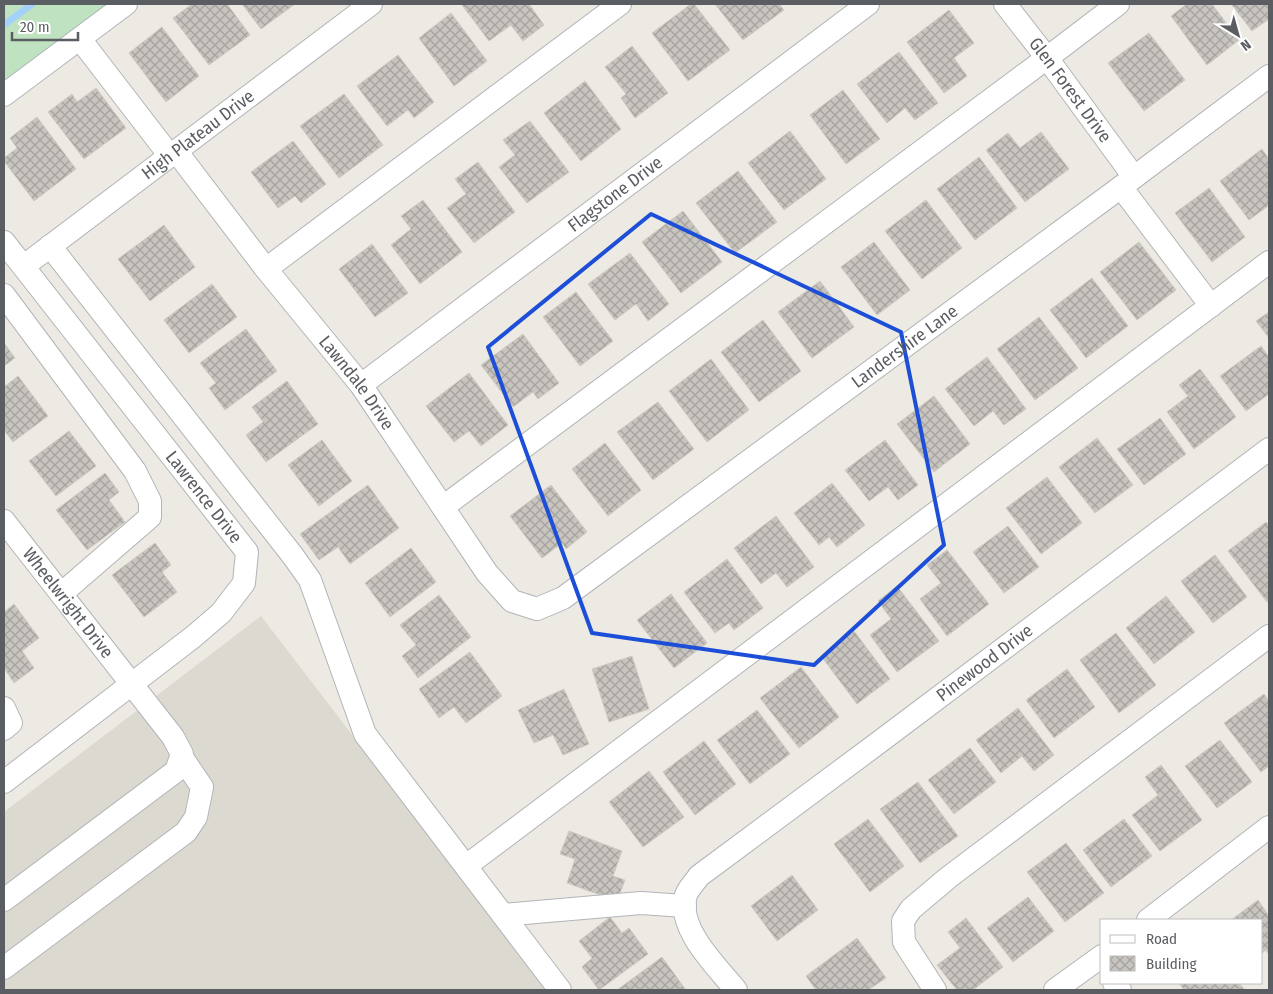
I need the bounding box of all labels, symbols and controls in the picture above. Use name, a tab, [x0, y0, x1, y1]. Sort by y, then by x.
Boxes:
scale bar	[12, 10, 79, 42]
north arrow	[1213, 10, 1263, 60]
text: 20 m	[20, 18, 50, 36]
street label: Glen Forest Drive	[1024, 33, 1116, 147]
text: N	[1237, 36, 1254, 54]
street label: High Plateau Drive	[137, 85, 259, 184]
street label: Flagstone Drive	[563, 151, 667, 237]
street label: Landershire Lane	[847, 300, 962, 393]
street label: Lawndale Drive	[314, 331, 399, 434]
street label: Lawrence Drive	[161, 446, 247, 548]
street label: Wheelwright Drive	[18, 543, 118, 663]
street label: Pinewood Drive	[932, 619, 1037, 706]
legend	[1100, 919, 1263, 984]
text: Road	[1146, 930, 1177, 948]
text: Building	[1146, 955, 1197, 973]

